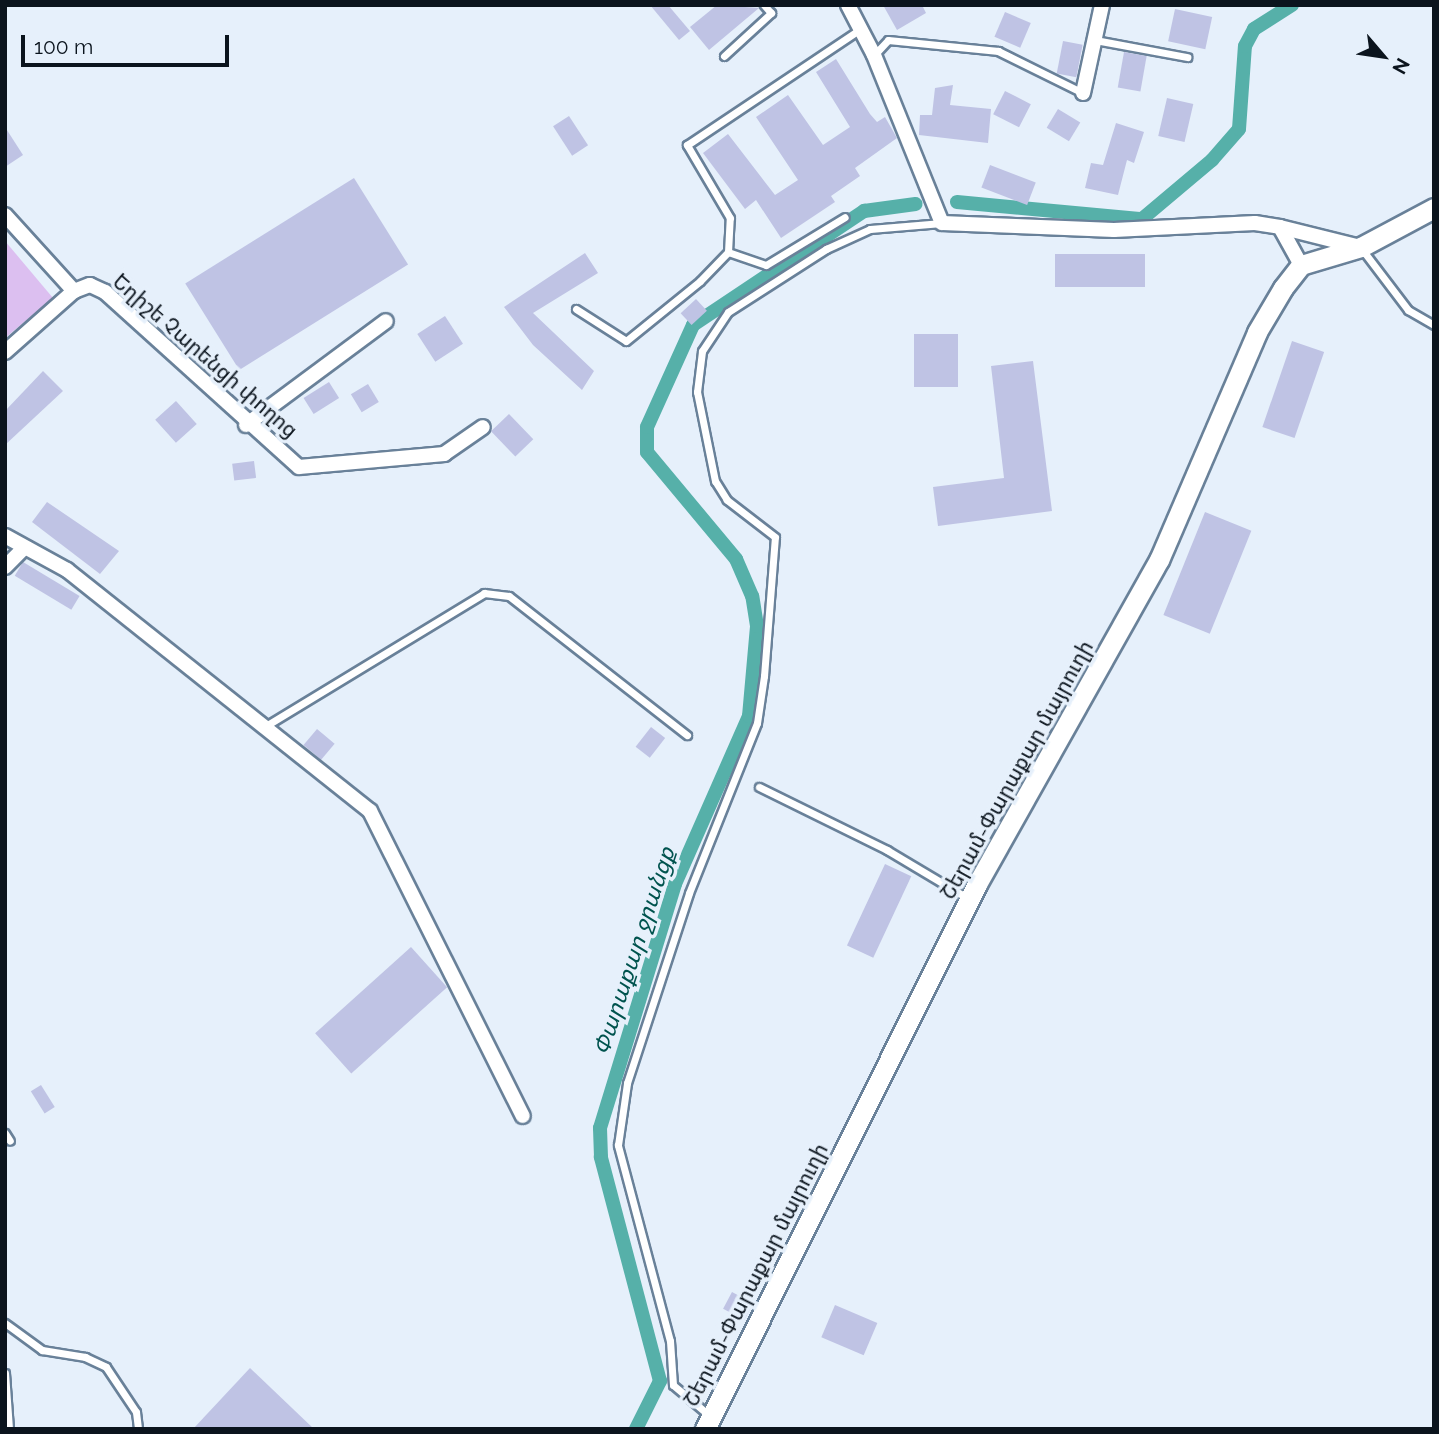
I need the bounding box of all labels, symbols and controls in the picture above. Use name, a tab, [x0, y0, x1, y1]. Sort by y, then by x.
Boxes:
scale bar	[24, 21, 233, 65]
north arrow	[1348, 21, 1418, 91]
text: 100 m	[34, 34, 93, 59]
text: N	[1388, 55, 1415, 78]
street label: Եղիշե Չարենցի փողոց	[107, 269, 303, 443]
street label: Շերամ-Փարաքար մայրուղի	[935, 636, 1099, 904]
water label: Փարաքար ջրանցք	[587, 844, 681, 1058]
street label: Շերամ-Փարաքար մայրուղի	[678, 1139, 834, 1411]

